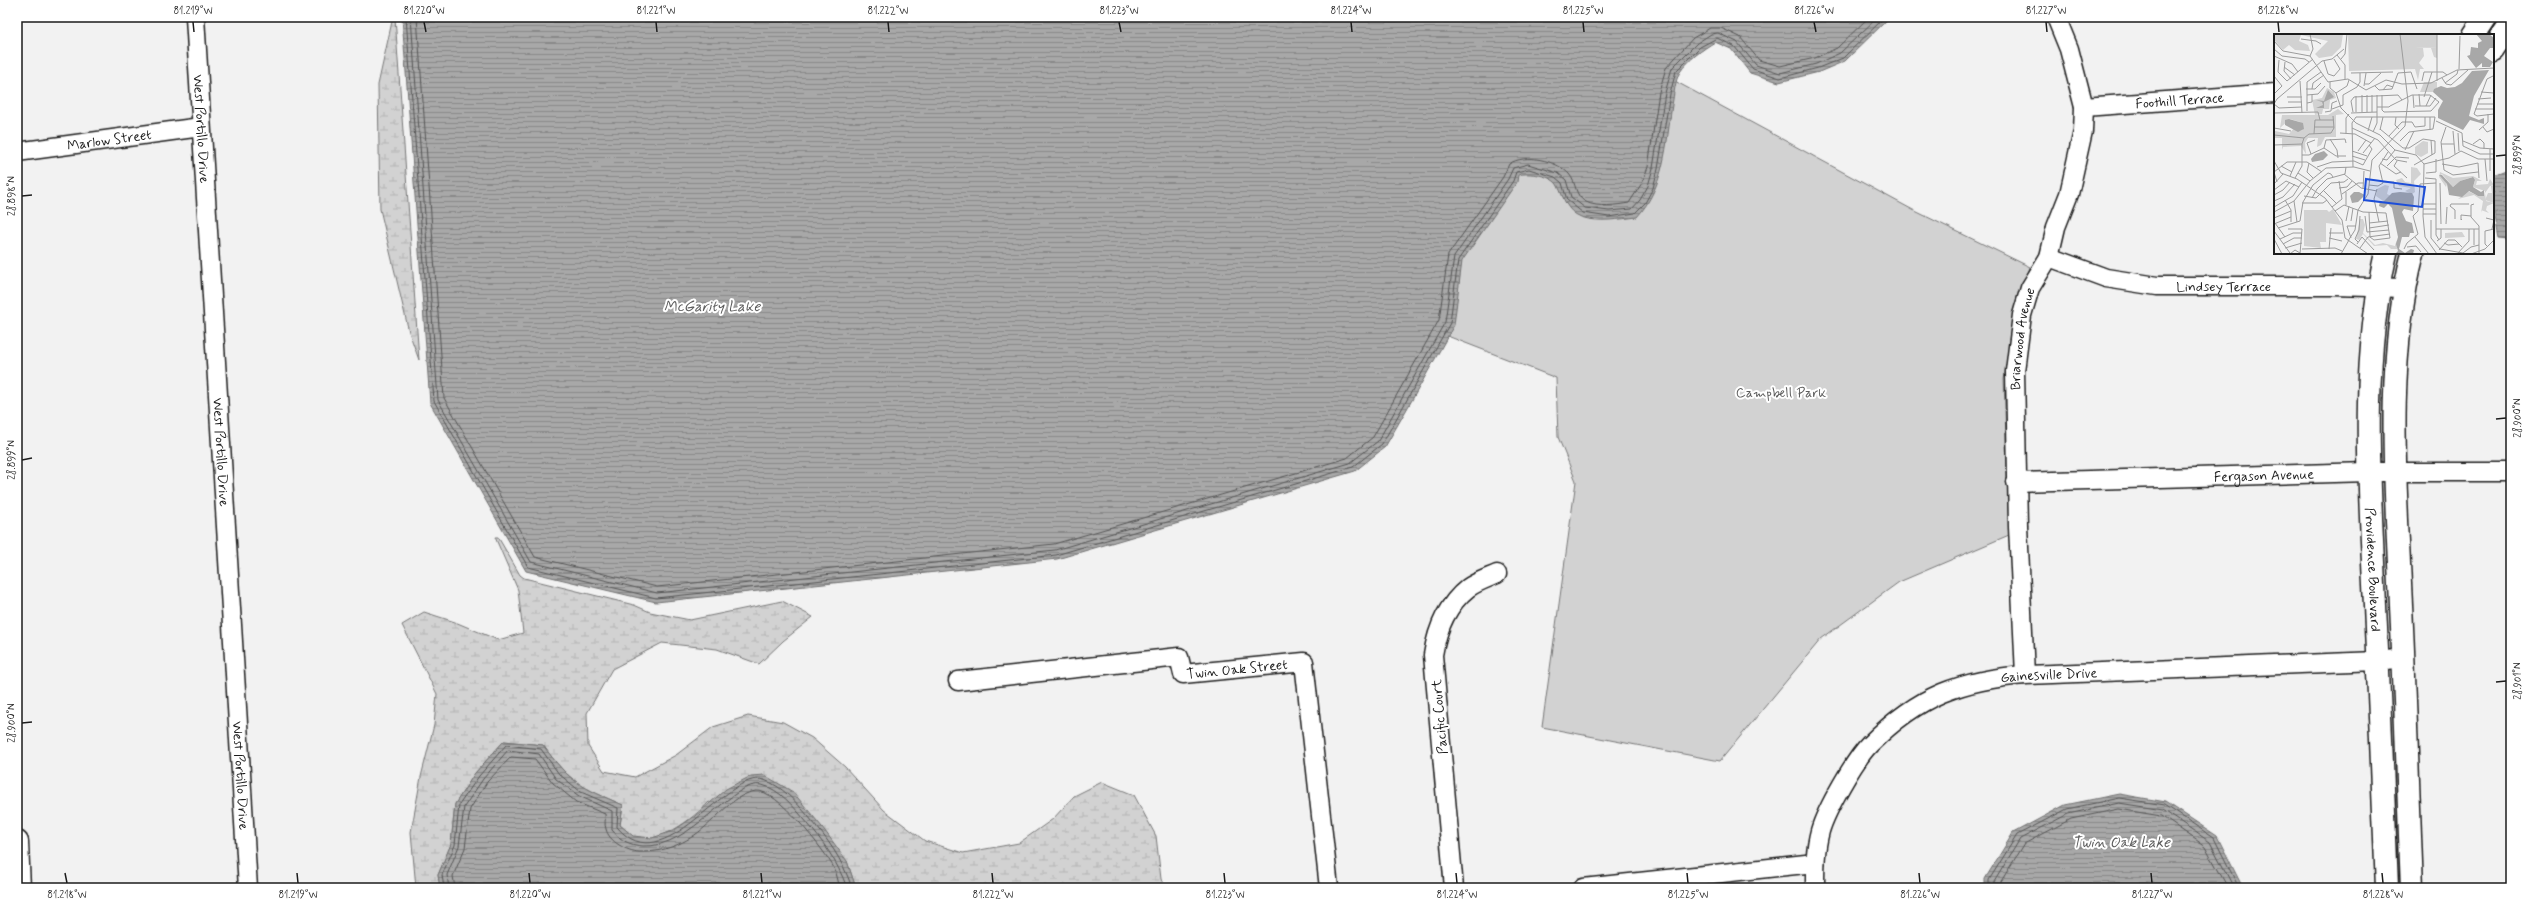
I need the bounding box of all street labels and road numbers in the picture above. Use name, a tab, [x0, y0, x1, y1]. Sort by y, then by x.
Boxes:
street label: West Portillo Drive	[189, 74, 213, 184]
street label: Foothill Terrace	[2135, 89, 2225, 113]
street label: Marlow Street	[66, 126, 153, 155]
street label: Lindsey Terrace	[2176, 278, 2271, 296]
street label: Briarwood Avenue	[2007, 286, 2040, 390]
street label: West Portillo Drive	[208, 397, 233, 508]
street label: Fergason Avenue	[2214, 466, 2314, 487]
street label: Providence Boulevard	[2361, 507, 2384, 632]
street label: Twin Oak Street	[1186, 656, 1288, 684]
street label: Gainesville Drive	[1999, 664, 2098, 687]
street label: Pacific Court	[1428, 678, 1452, 755]
street label: West Portillo Drive	[228, 721, 252, 831]

